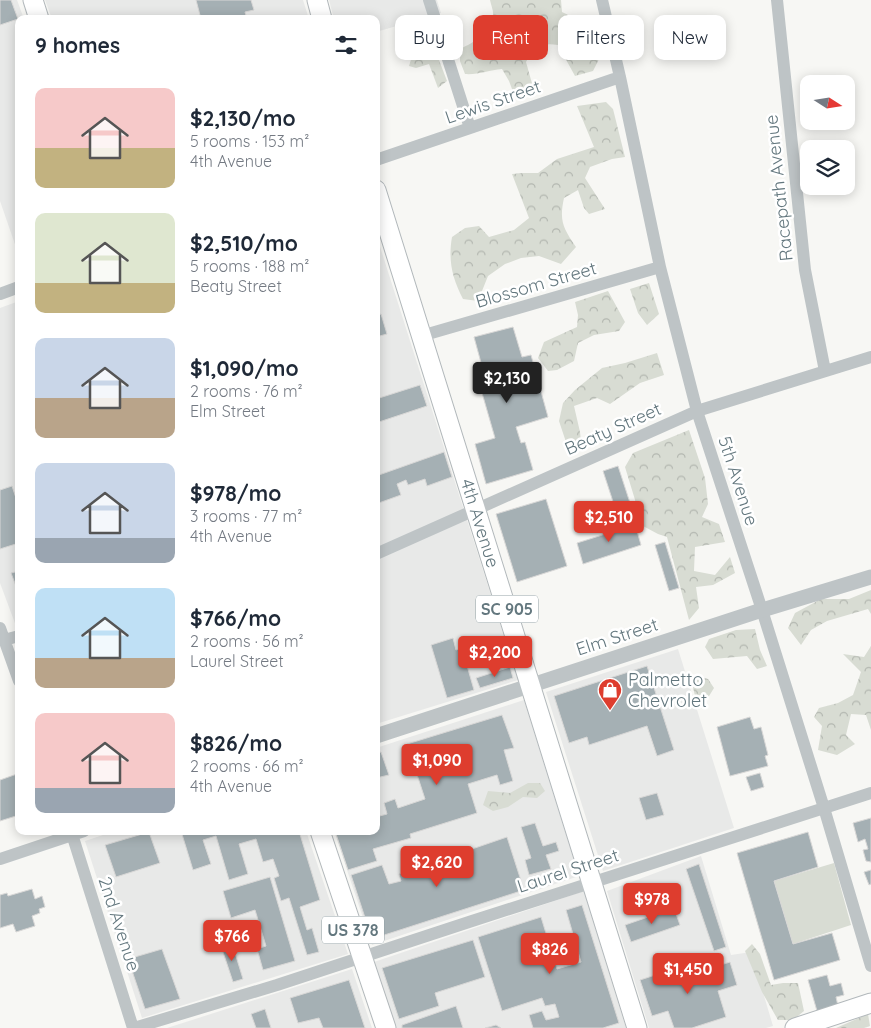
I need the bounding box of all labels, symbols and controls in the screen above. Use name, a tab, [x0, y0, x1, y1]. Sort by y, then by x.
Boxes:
chip: Buy	[395, 15, 463, 60]
chip: Rent	[473, 15, 548, 60]
chip: Filters	[558, 15, 644, 60]
chip: New	[654, 15, 726, 60]
icon: filters	[332, 31, 360, 59]
text: 9 homes	[35, 32, 120, 58]
street label: Lewis Street	[442, 74, 544, 129]
north arrow	[800, 75, 855, 130]
map controls	[800, 75, 855, 195]
text: $2,130/mo	[190, 105, 296, 131]
icon: home	[75, 108, 135, 168]
street label: Racepath Avenue	[759, 114, 798, 262]
text: 5 rooms · 153 m²	[190, 131, 309, 151]
button: layers	[800, 140, 855, 195]
text: 4th Avenue	[190, 151, 272, 171]
text: $2,510/mo	[190, 230, 298, 256]
icon: home	[75, 233, 135, 293]
text: 5 rooms · 188 m²	[190, 256, 309, 276]
street label: Blossom Street	[473, 256, 599, 313]
text: Beaty Street	[190, 276, 282, 296]
text: $1,090/mo	[190, 355, 299, 381]
icon: home	[75, 358, 135, 418]
pin: $2,130	[466, 362, 548, 404]
text: $2,130	[484, 368, 530, 388]
text: 2 rooms · 76 m²	[190, 381, 303, 401]
street label: Beaty Street	[561, 397, 665, 460]
text: Elm Street	[190, 401, 265, 421]
street label: 5th Avenue	[713, 433, 764, 528]
street label: 4th Avenue	[456, 476, 505, 571]
text: $978/mo	[190, 480, 281, 506]
icon: home	[75, 483, 135, 543]
pin: $2,510	[568, 500, 650, 543]
text: 3 rooms · 77 m²	[190, 506, 302, 526]
text: $2,510	[585, 507, 633, 527]
text: 4th Avenue	[190, 526, 272, 546]
road number: SC 905	[476, 596, 538, 622]
text: $766/mo	[190, 605, 281, 631]
icon: home	[75, 608, 135, 668]
street label: Elm Street	[573, 612, 661, 661]
text: 2 rooms · 56 m²	[190, 631, 304, 651]
pin: $2,200	[454, 636, 536, 678]
text: $2,200	[469, 642, 521, 662]
text: Laurel Street	[190, 651, 284, 671]
place label: Palmetto Chevrolet	[628, 668, 707, 712]
shop icon: Palmetto Chevrolet	[597, 677, 623, 711]
text: $826/mo	[190, 730, 282, 756]
icon: home	[75, 733, 135, 793]
pin: $1,090	[396, 744, 478, 786]
text: $1,090	[413, 750, 461, 770]
text: 2 rooms · 66 m²	[190, 756, 304, 776]
text: 4th Avenue	[190, 776, 272, 796]
street label: Laurel Street	[514, 843, 622, 898]
pin: $2,620	[396, 846, 478, 888]
text: $2,620	[412, 852, 462, 872]
street label: 2nd Avenue	[93, 874, 146, 974]
pin: $978	[622, 882, 682, 925]
text: $978	[634, 889, 670, 909]
road number: US 378	[322, 916, 384, 944]
pin: $766	[202, 920, 262, 962]
text: $766	[214, 926, 250, 946]
pin: $826	[520, 932, 580, 975]
text: $826	[532, 939, 568, 959]
pin: $1,450	[647, 952, 729, 995]
text: $1,450	[664, 959, 712, 979]

